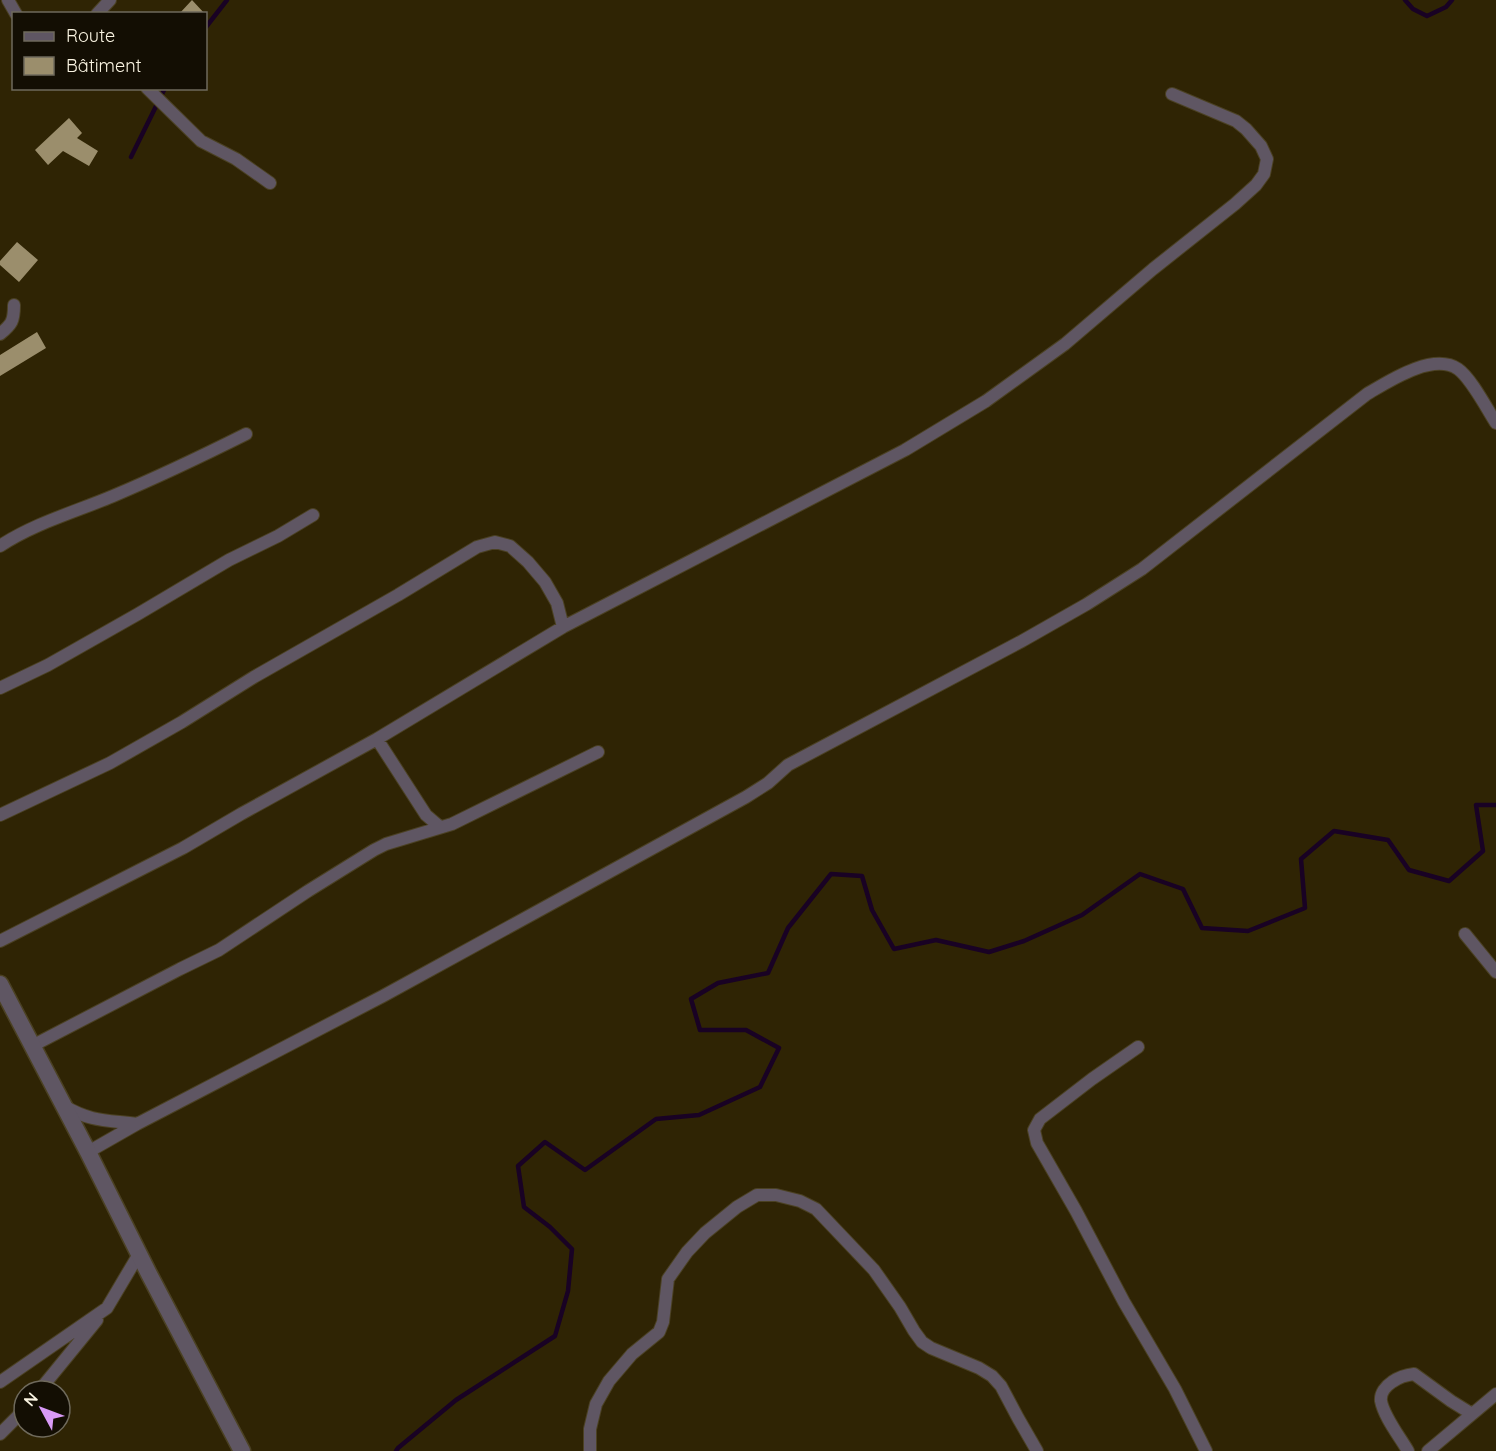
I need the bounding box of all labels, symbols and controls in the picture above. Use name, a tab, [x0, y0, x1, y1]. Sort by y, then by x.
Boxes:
legend	[12, 12, 207, 90]
text: Route	[66, 24, 115, 47]
text: Bâtiment	[66, 54, 142, 77]
north arrow	[12, 1379, 72, 1439]
text: N	[19, 1388, 42, 1410]

